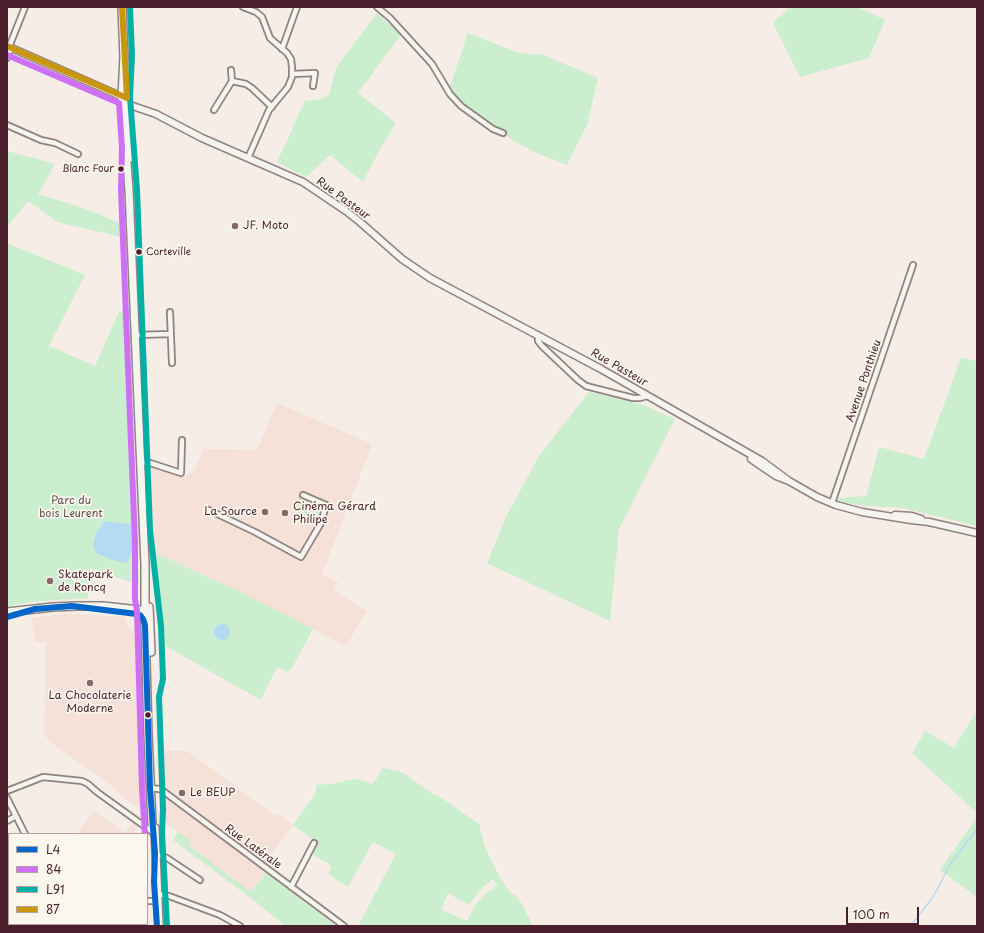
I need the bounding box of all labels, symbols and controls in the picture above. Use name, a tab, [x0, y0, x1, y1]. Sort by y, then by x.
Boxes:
place label: Blanc Four	[62, 163, 114, 175]
marker: Blanc Four	[116, 164, 126, 174]
street label: Rue Pasteur	[313, 175, 373, 223]
place label: JF. Moto	[243, 219, 289, 233]
marker: JF. Moto	[230, 221, 240, 231]
place label: Corteville	[146, 246, 191, 258]
marker: Corteville	[134, 247, 144, 257]
street label: Avenue Ponthieu	[844, 338, 884, 424]
street label: Rue Pasteur	[588, 346, 650, 390]
park label: Parc du bois Leurent	[39, 494, 103, 520]
place label: Cinéma Gérard Philipe	[293, 500, 376, 526]
place label: La Source	[204, 505, 257, 519]
marker: La Source	[260, 507, 270, 517]
marker: Cinéma Gérard Philipe	[280, 508, 290, 518]
place label: Skatepark de Roncq	[58, 568, 113, 594]
marker: Skatepark de Roncq	[45, 576, 55, 586]
marker: La Chocolaterie Moderne	[85, 678, 95, 688]
place label: La Chocolaterie Moderne	[49, 689, 131, 715]
unlabelled marker	[143, 710, 153, 720]
place label: Le BEUP	[190, 786, 235, 800]
marker: Le BEUP	[177, 788, 187, 798]
street label: Rue Latérale	[222, 822, 284, 872]
legend	[8, 833, 148, 925]
text: L4	[46, 840, 61, 858]
text: 84	[46, 860, 61, 878]
text: L91	[46, 880, 65, 898]
scale bar	[848, 899, 921, 925]
text: 87	[46, 900, 60, 918]
text: 100 m	[853, 905, 890, 923]

